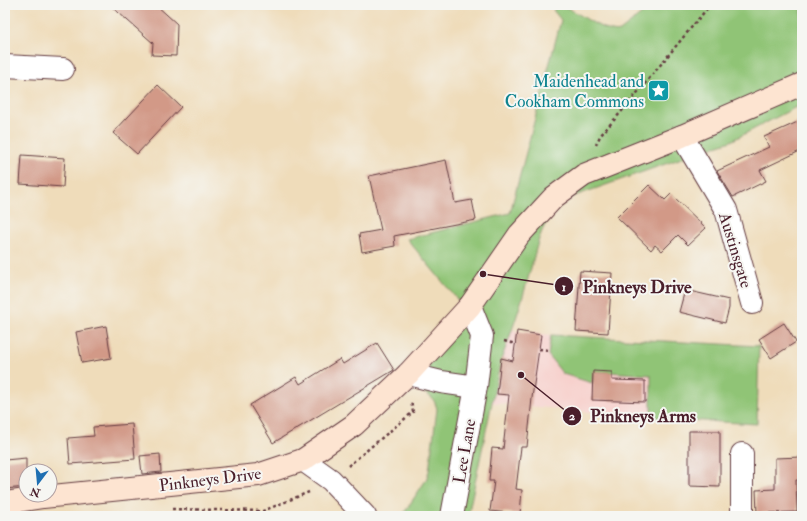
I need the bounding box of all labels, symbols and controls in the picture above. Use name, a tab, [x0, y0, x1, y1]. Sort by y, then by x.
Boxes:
place label: Maidenhead and Cookham Commons	[505, 71, 645, 112]
place icon: Maidenhead and Cookham Commons	[646, 78, 672, 104]
street label: Austinsgate	[714, 209, 757, 290]
callout: Pinkneys Drive	[554, 271, 699, 301]
text: Pinkneys Drive	[583, 276, 692, 299]
text: 1	[562, 280, 566, 295]
callout: Pinkneys Arms	[562, 401, 705, 431]
text: Pinkneys Arms	[590, 405, 696, 428]
text: 2	[569, 409, 575, 424]
street label: Lee Lane	[448, 417, 481, 485]
north arrow	[18, 463, 58, 503]
street label: Pinkneys Drive	[158, 463, 263, 497]
text: N	[28, 484, 43, 500]

